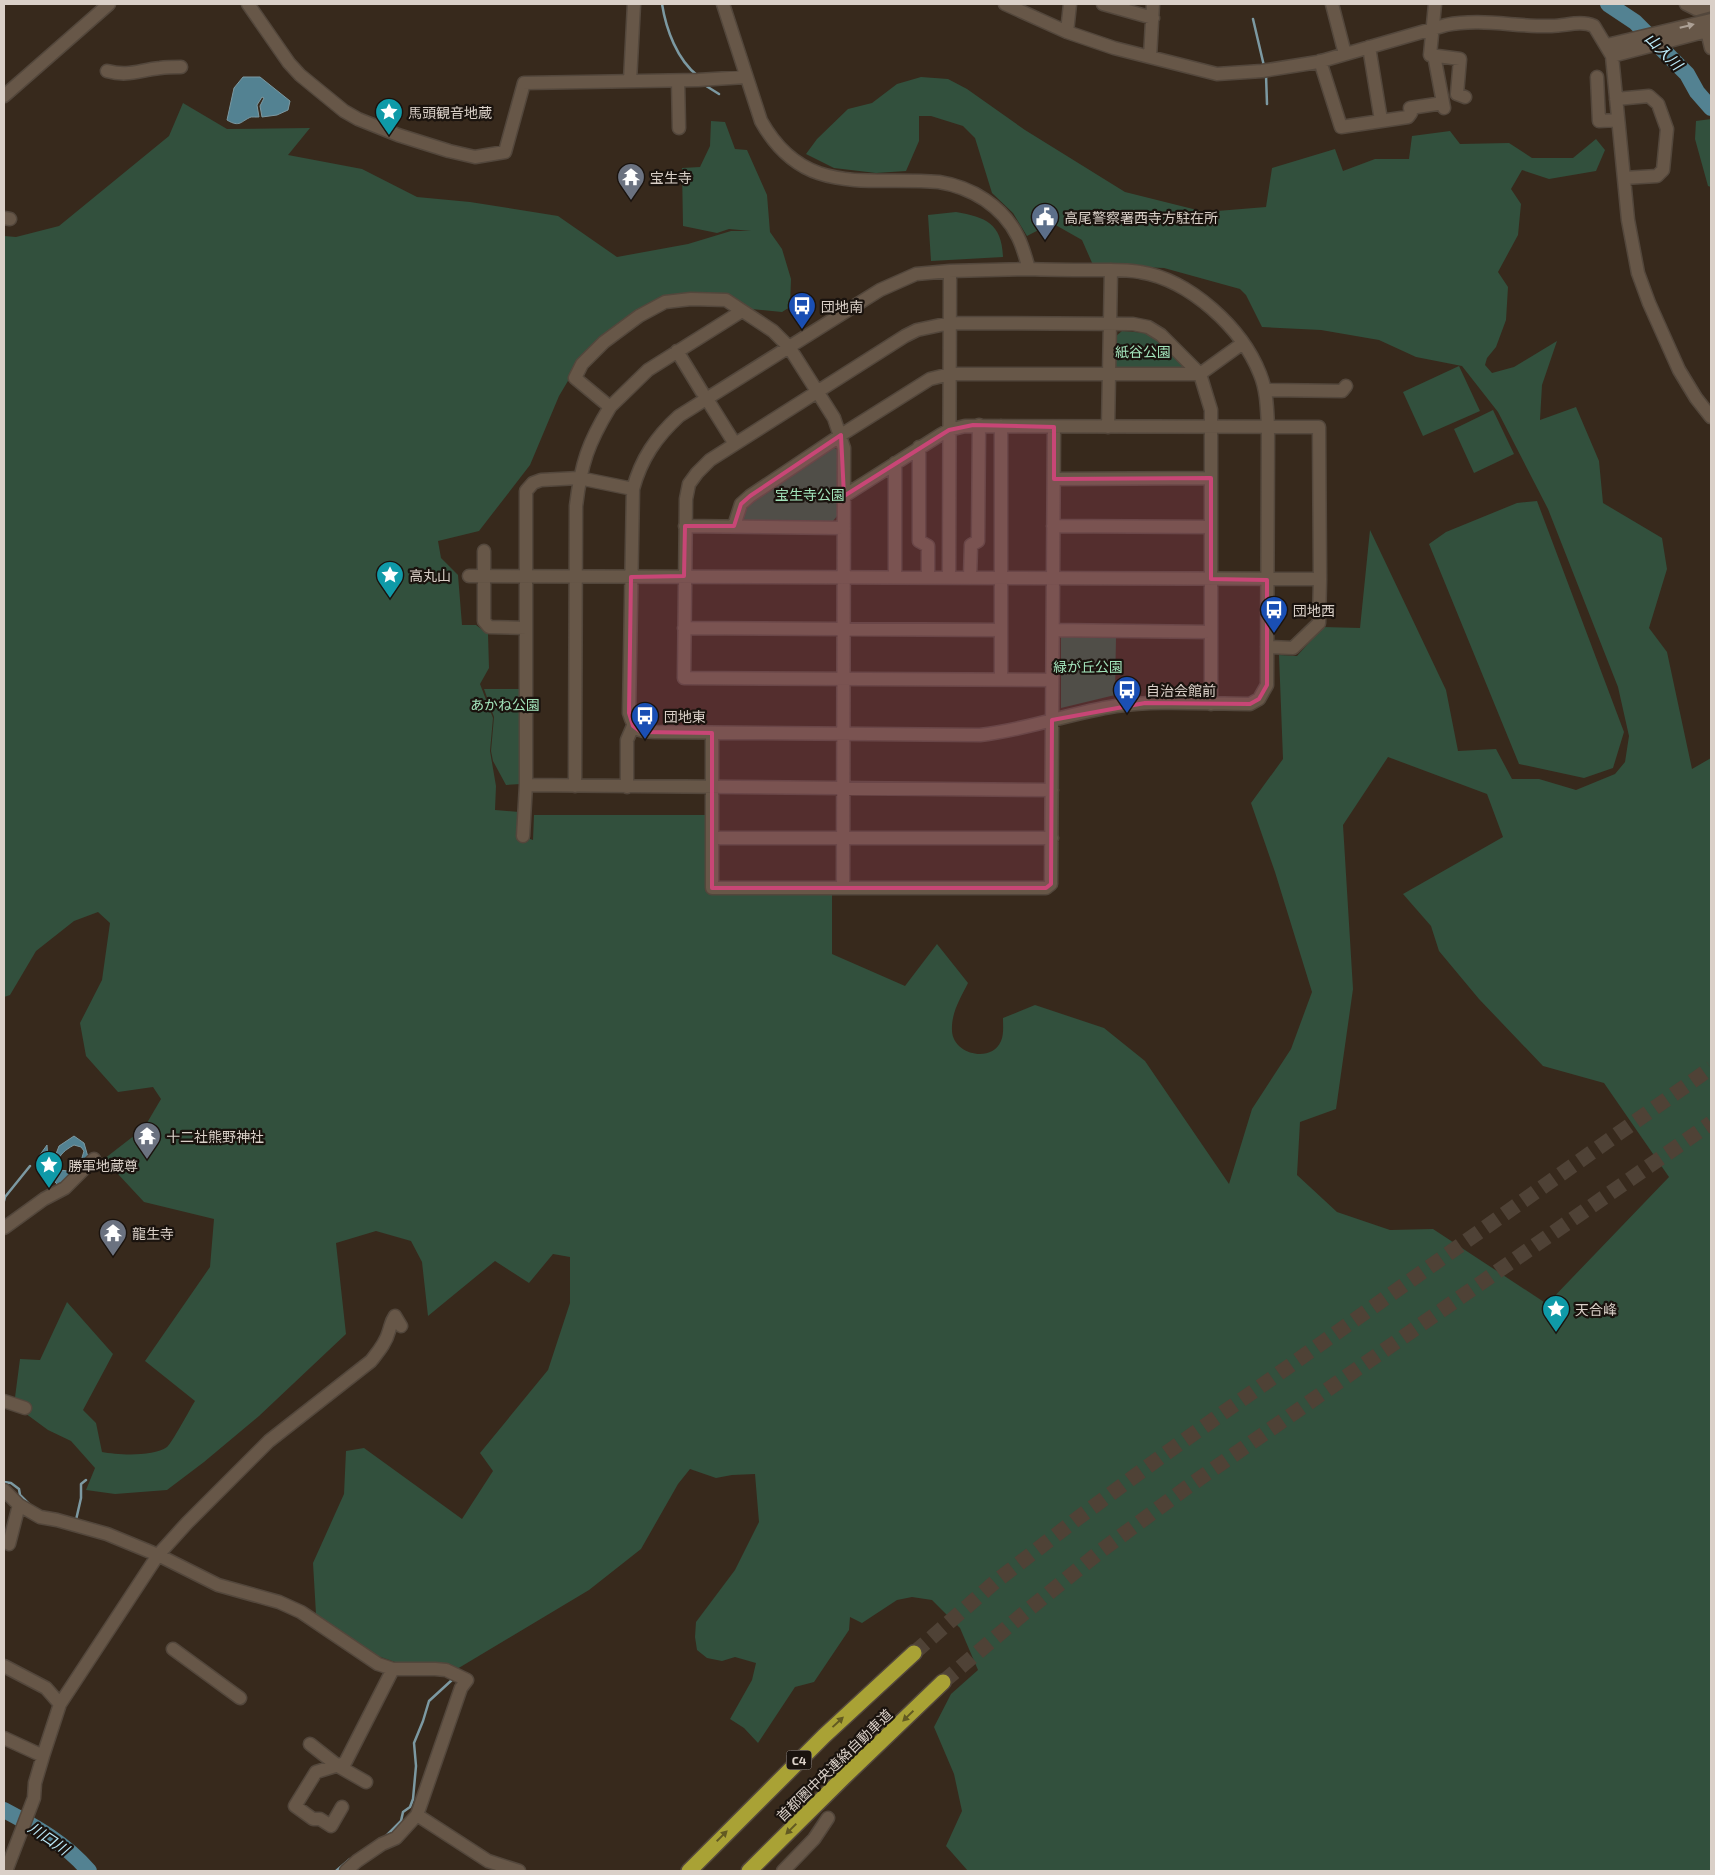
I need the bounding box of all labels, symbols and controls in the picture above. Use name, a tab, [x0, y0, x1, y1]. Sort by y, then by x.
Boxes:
one-way arrow	[1679, 22, 1694, 30]
water label: 山入川	[1642, 29, 1688, 75]
place icon: 馬頭観音地蔵	[374, 97, 404, 136]
place label: 馬頭観音地蔵	[408, 104, 492, 121]
temple icon: 宝生寺	[616, 162, 646, 201]
place label: 宝生寺	[650, 169, 692, 186]
public building icon: 高尾警察署西寺方駐在所	[1030, 202, 1060, 241]
place label: 高尾警察署西寺方駐在所	[1064, 209, 1218, 226]
bus stop icon: 団地南	[787, 291, 817, 330]
place label: 団地南	[821, 298, 863, 315]
park label: 紙谷公園	[1115, 343, 1171, 360]
park label: 宝生寺公園	[775, 486, 845, 503]
place icon: 高丸山	[375, 560, 405, 599]
place label: 高丸山	[409, 567, 451, 584]
bus stop icon: 団地西	[1259, 595, 1289, 634]
place label: 団地西	[1293, 602, 1335, 619]
park label: 緑が丘公園	[1053, 658, 1123, 675]
bus stop icon: 自治会館前	[1112, 675, 1142, 714]
place label: 自治会館前	[1146, 682, 1216, 699]
park label: あかね公園	[470, 696, 540, 713]
bus stop icon: 団地東	[630, 701, 660, 740]
place label: 団地東	[664, 708, 706, 725]
temple icon: 十二社熊野神社	[132, 1121, 162, 1160]
place label: 十二社熊野神社	[166, 1128, 264, 1145]
place icon: 勝軍地蔵尊	[34, 1150, 64, 1189]
place label: 勝軍地蔵尊	[68, 1157, 138, 1174]
temple icon: 龍生寺	[98, 1218, 128, 1257]
place label: 龍生寺	[132, 1225, 174, 1242]
place icon: 天合峰	[1541, 1294, 1571, 1333]
place label: 天合峰	[1575, 1301, 1617, 1318]
street label: 首都圏中央連絡自動車道	[773, 1705, 895, 1825]
one-way arrow	[902, 1710, 914, 1722]
one-way arrow	[832, 1716, 844, 1728]
road number: C4	[786, 1750, 812, 1770]
water label: 川口川	[25, 1818, 74, 1859]
one-way arrow	[786, 1823, 798, 1835]
one-way arrow	[716, 1830, 728, 1842]

